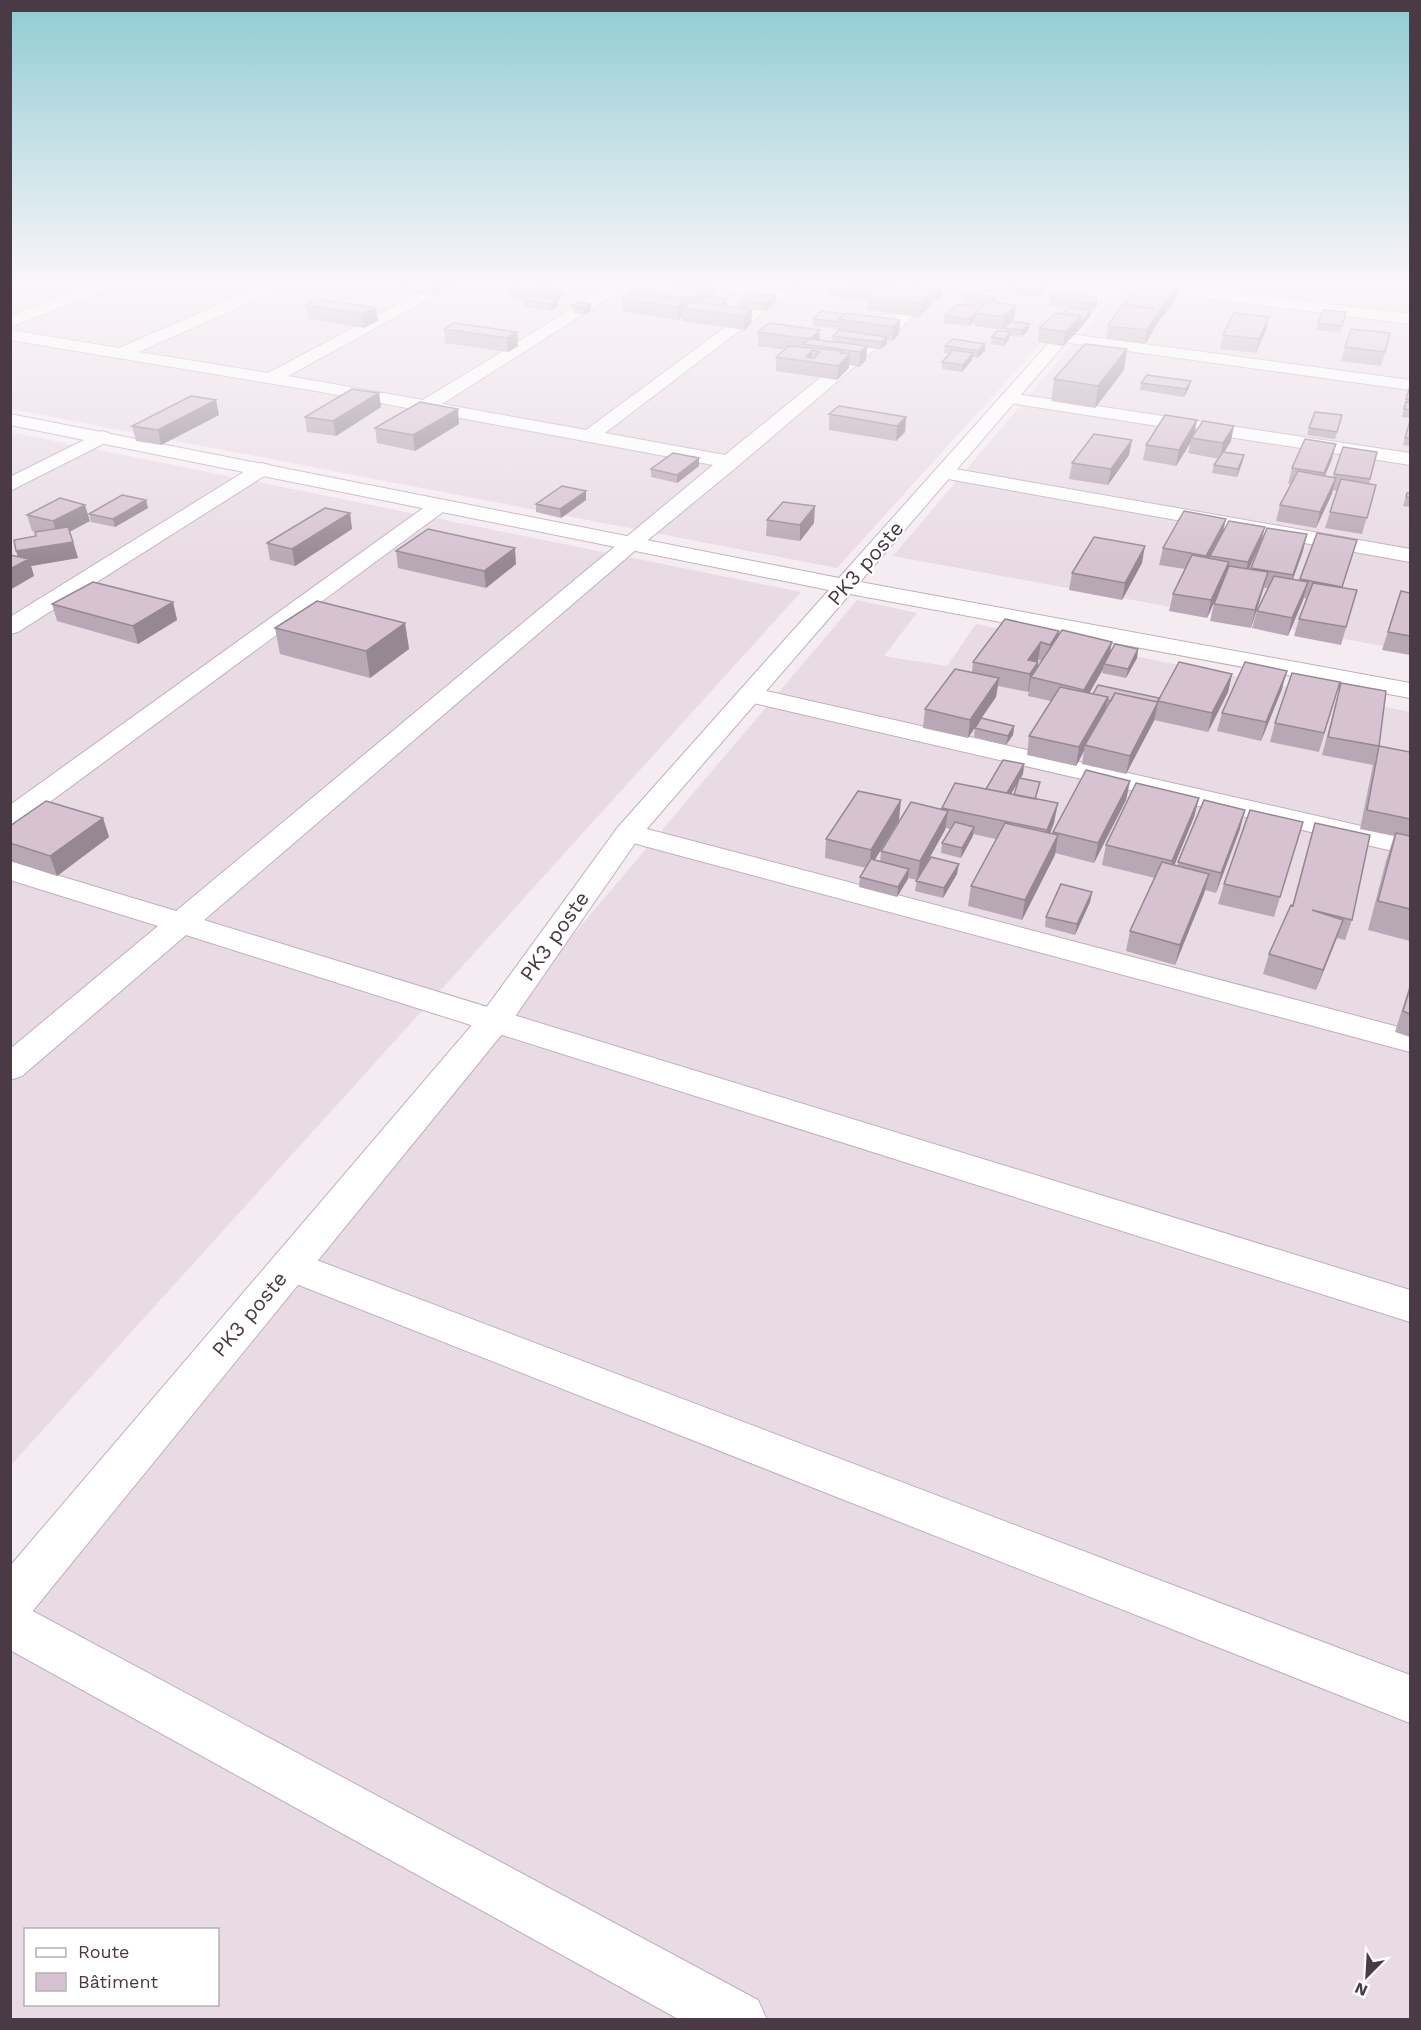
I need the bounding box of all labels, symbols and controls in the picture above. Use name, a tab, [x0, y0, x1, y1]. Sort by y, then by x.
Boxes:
street label: PK3 poste	[822, 516, 908, 610]
street label: PK3 poste	[514, 886, 594, 986]
street label: PK3 poste	[206, 1266, 292, 1362]
legend	[24, 1928, 219, 2006]
text: Route	[78, 1941, 130, 1962]
north arrow	[1337, 1946, 1397, 2006]
text: Bâtiment	[78, 1971, 158, 1992]
text: N	[1352, 1978, 1370, 2000]

